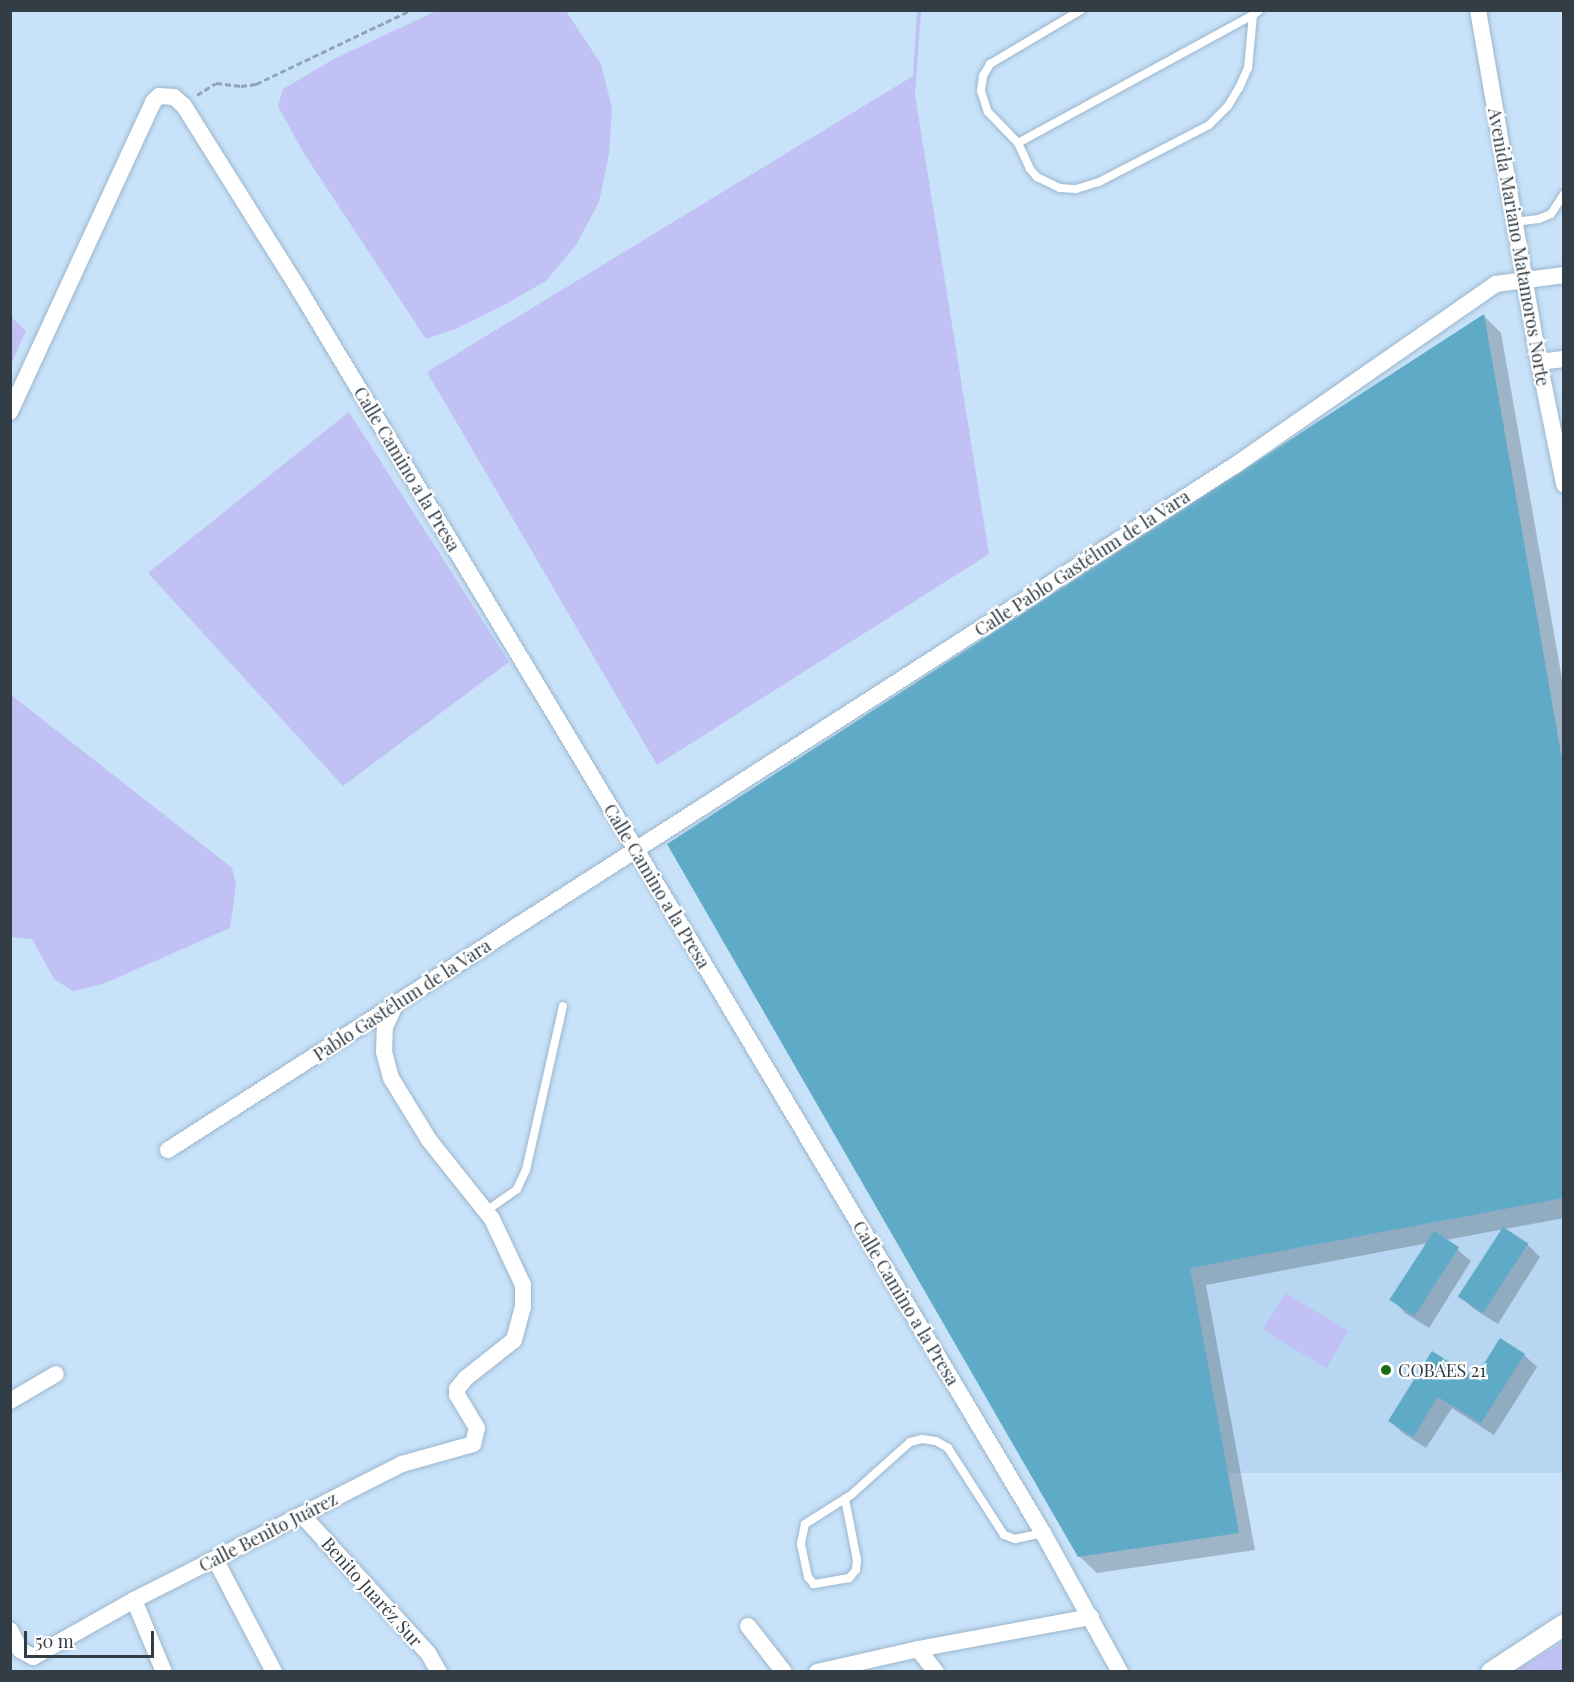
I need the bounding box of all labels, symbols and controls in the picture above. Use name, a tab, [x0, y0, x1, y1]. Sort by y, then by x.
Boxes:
street label: Avenida Mariano Matamoros Norte	[1484, 106, 1554, 388]
street label: Calle Camino a la Presa	[349, 382, 465, 556]
street label: Calle Pablo Gastélum de la Vara	[970, 485, 1194, 641]
street label: Calle Camino a la Presa	[599, 799, 715, 973]
street label: Pablo Gastélum de la Vara	[309, 934, 495, 1066]
street label: Calle Camino a la Presa	[848, 1216, 964, 1390]
place label: COBAES 21	[1398, 1359, 1486, 1381]
marker: COBAES 21	[1379, 1363, 1393, 1377]
street label: Calle Benito Juárez	[195, 1488, 341, 1576]
street label: Benito Juaréz Sur	[317, 1533, 427, 1651]
scale bar	[27, 1619, 158, 1657]
text: 50 m	[35, 1629, 74, 1653]

